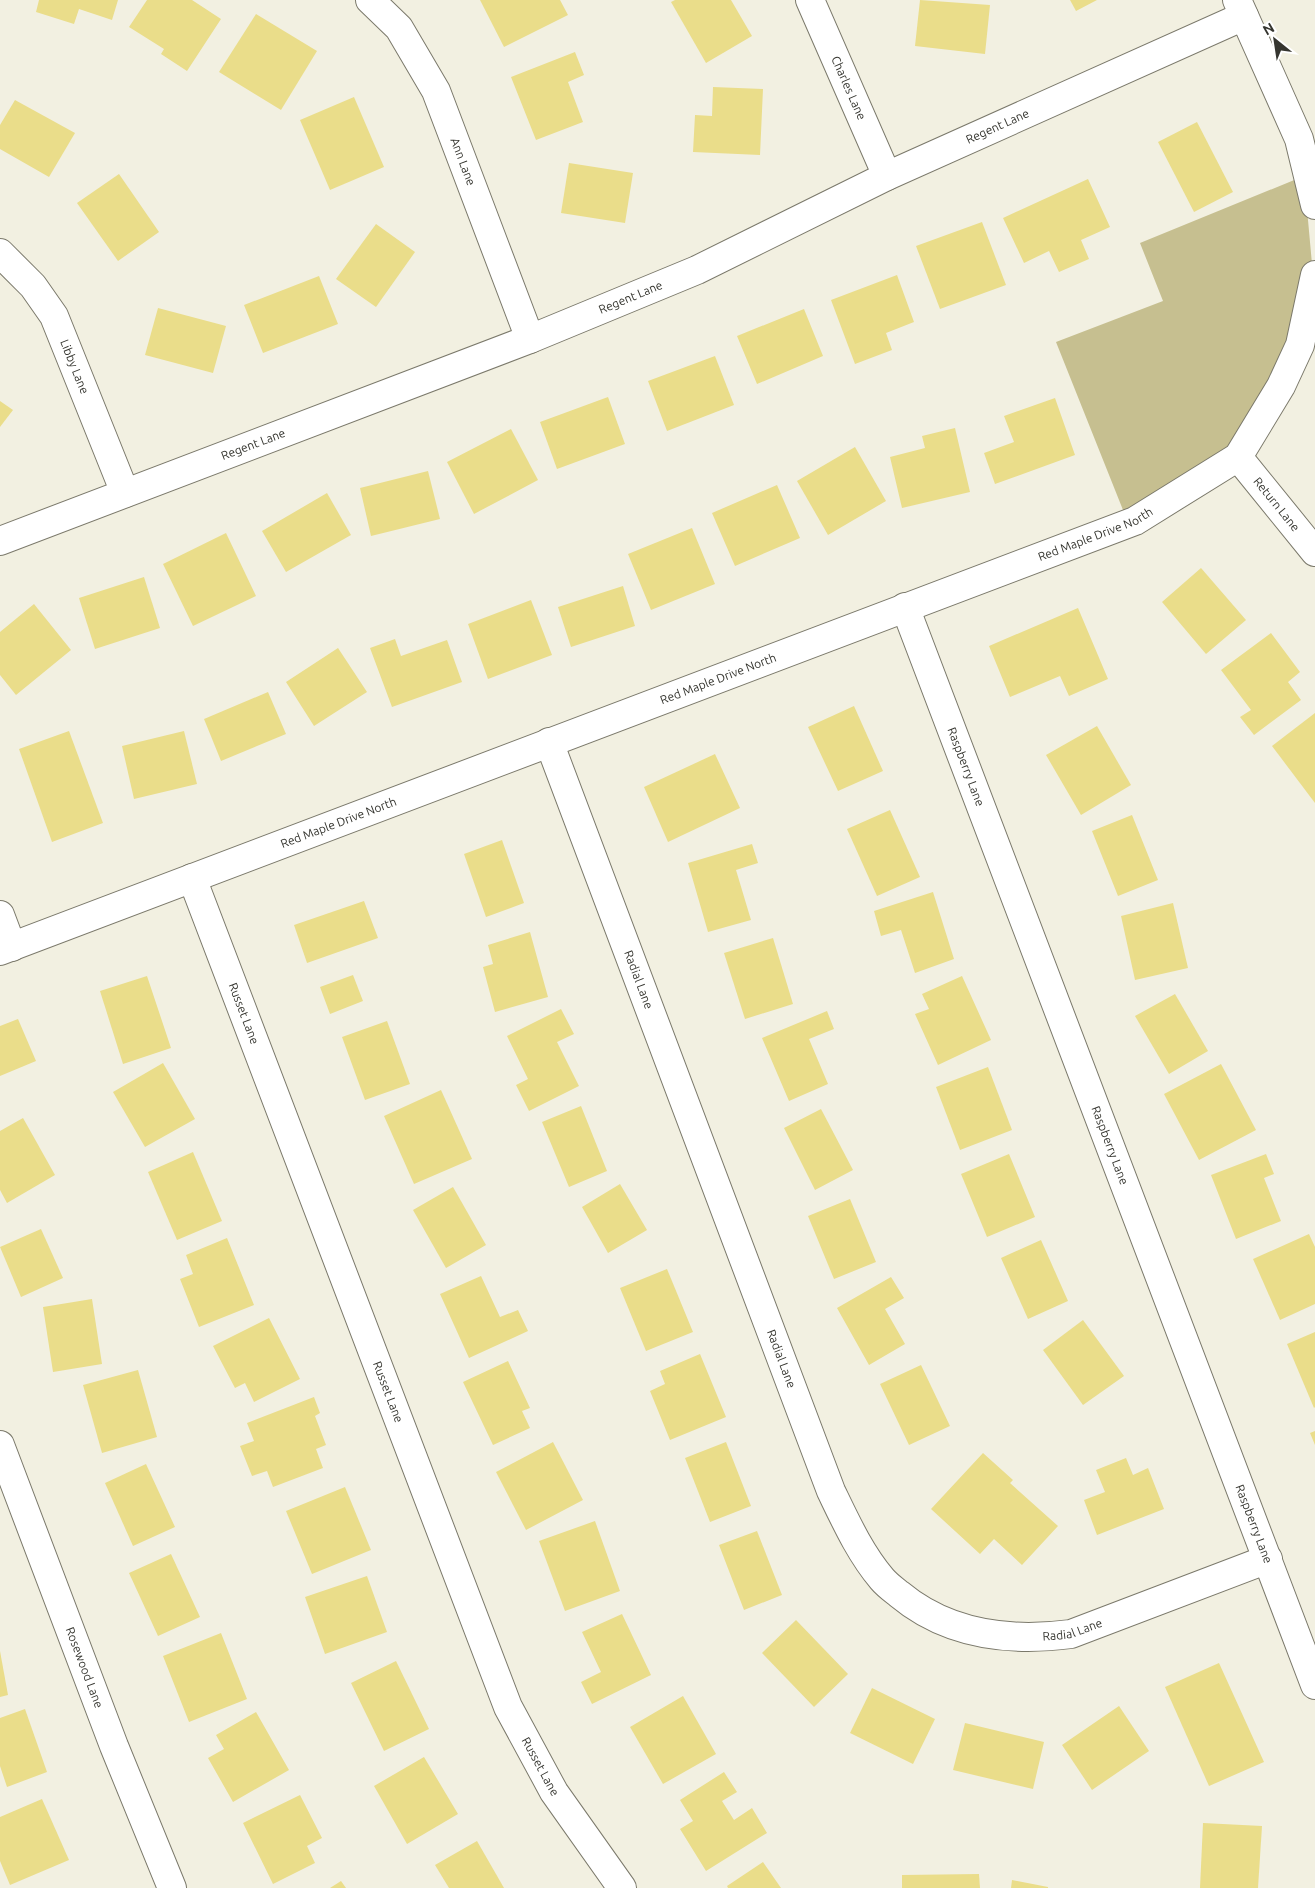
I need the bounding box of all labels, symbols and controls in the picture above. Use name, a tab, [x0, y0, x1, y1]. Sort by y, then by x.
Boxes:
north arrow	[1250, 15, 1300, 65]
text: N	[1260, 19, 1277, 38]
street label: Charles Lane	[829, 54, 869, 122]
street label: Regent Lane	[964, 106, 1031, 146]
street label: Ann Lane	[448, 136, 478, 187]
street label: Regent Lane	[597, 278, 664, 316]
street label: Libby Lane	[58, 338, 92, 396]
street label: Regent Lane	[219, 426, 287, 462]
street label: Return Lane	[1251, 474, 1303, 534]
street label: Red Maple Drive North	[1036, 505, 1155, 563]
street label: Red Maple Drive North	[658, 651, 778, 706]
street label: Raspberry Lane	[945, 725, 987, 808]
street label: Red Maple Drive North	[279, 794, 398, 850]
street label: Radial Lane	[622, 948, 656, 1011]
street label: Russet Lane	[227, 981, 262, 1046]
street label: Raspberry Lane	[1089, 1104, 1131, 1186]
street label: Radial Lane	[765, 1328, 799, 1390]
street label: Russet Lane	[371, 1359, 406, 1424]
street label: Raspberry Lane	[1233, 1483, 1275, 1565]
street label: Radial Lane	[1042, 1616, 1104, 1643]
street label: Rosewood Lane	[64, 1625, 106, 1710]
street label: Russet Lane	[520, 1735, 562, 1798]

